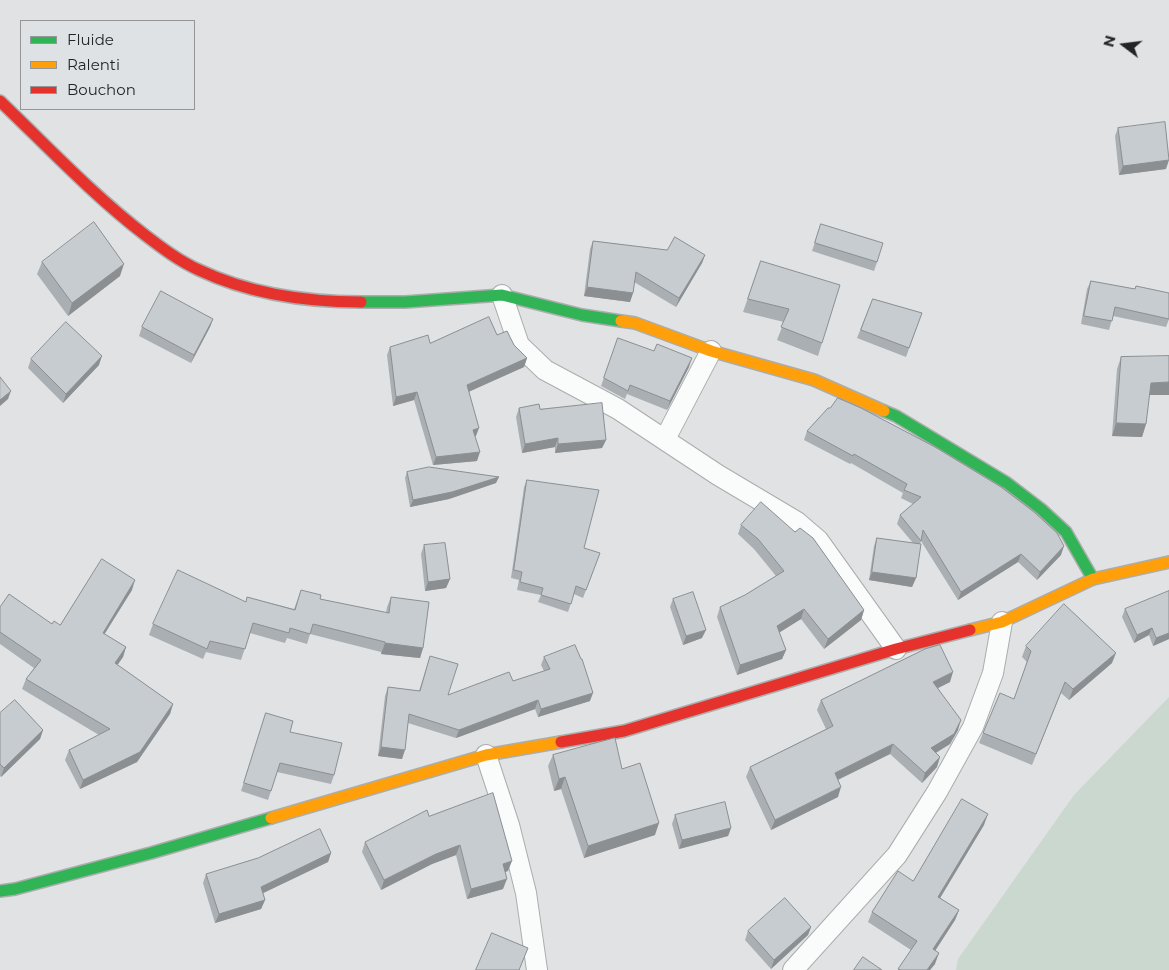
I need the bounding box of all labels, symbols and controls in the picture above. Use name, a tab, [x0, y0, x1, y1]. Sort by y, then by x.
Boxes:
legend	[20, 20, 195, 110]
north arrow	[1099, 20, 1149, 70]
text: Fluide	[67, 30, 114, 49]
text: N	[1099, 33, 1120, 49]
text: Ralenti	[67, 55, 120, 74]
text: Bouchon	[67, 80, 136, 99]

